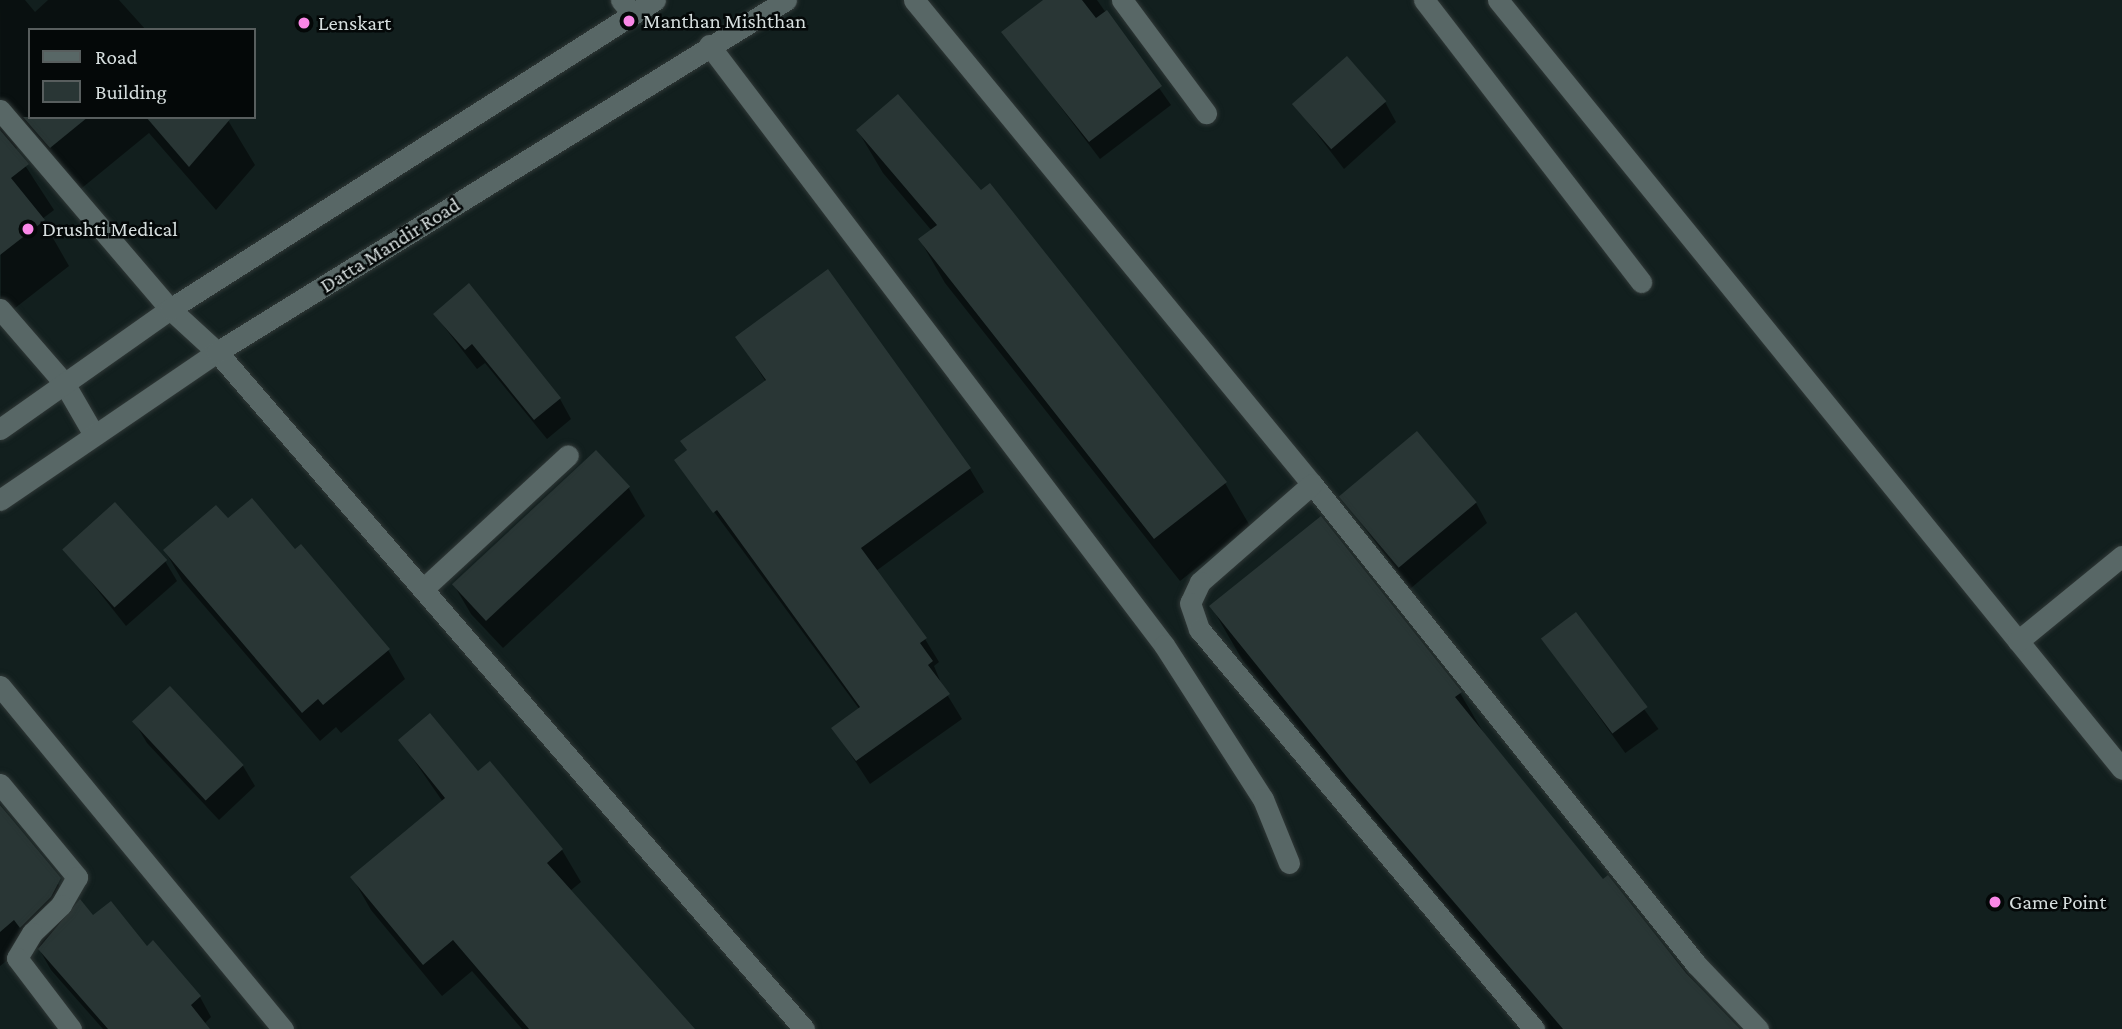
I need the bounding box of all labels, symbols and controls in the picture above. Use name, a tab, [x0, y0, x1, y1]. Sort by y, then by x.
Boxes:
place label: Manthan Mishthan	[643, 8, 806, 34]
place label: Lenskart	[318, 10, 391, 36]
marker: Manthan Mishthan	[621, 13, 637, 29]
marker: Lenskart	[296, 15, 312, 31]
legend	[28, 28, 256, 119]
text: Road	[95, 45, 138, 69]
text: Building	[95, 80, 167, 104]
street label: Datta Mandir Road	[315, 192, 465, 298]
place label: Drushti Medical	[42, 216, 178, 242]
marker: Drushti Medical	[20, 221, 36, 237]
place label: Game Point	[2009, 889, 2106, 915]
marker: Game Point	[1987, 894, 2003, 910]

